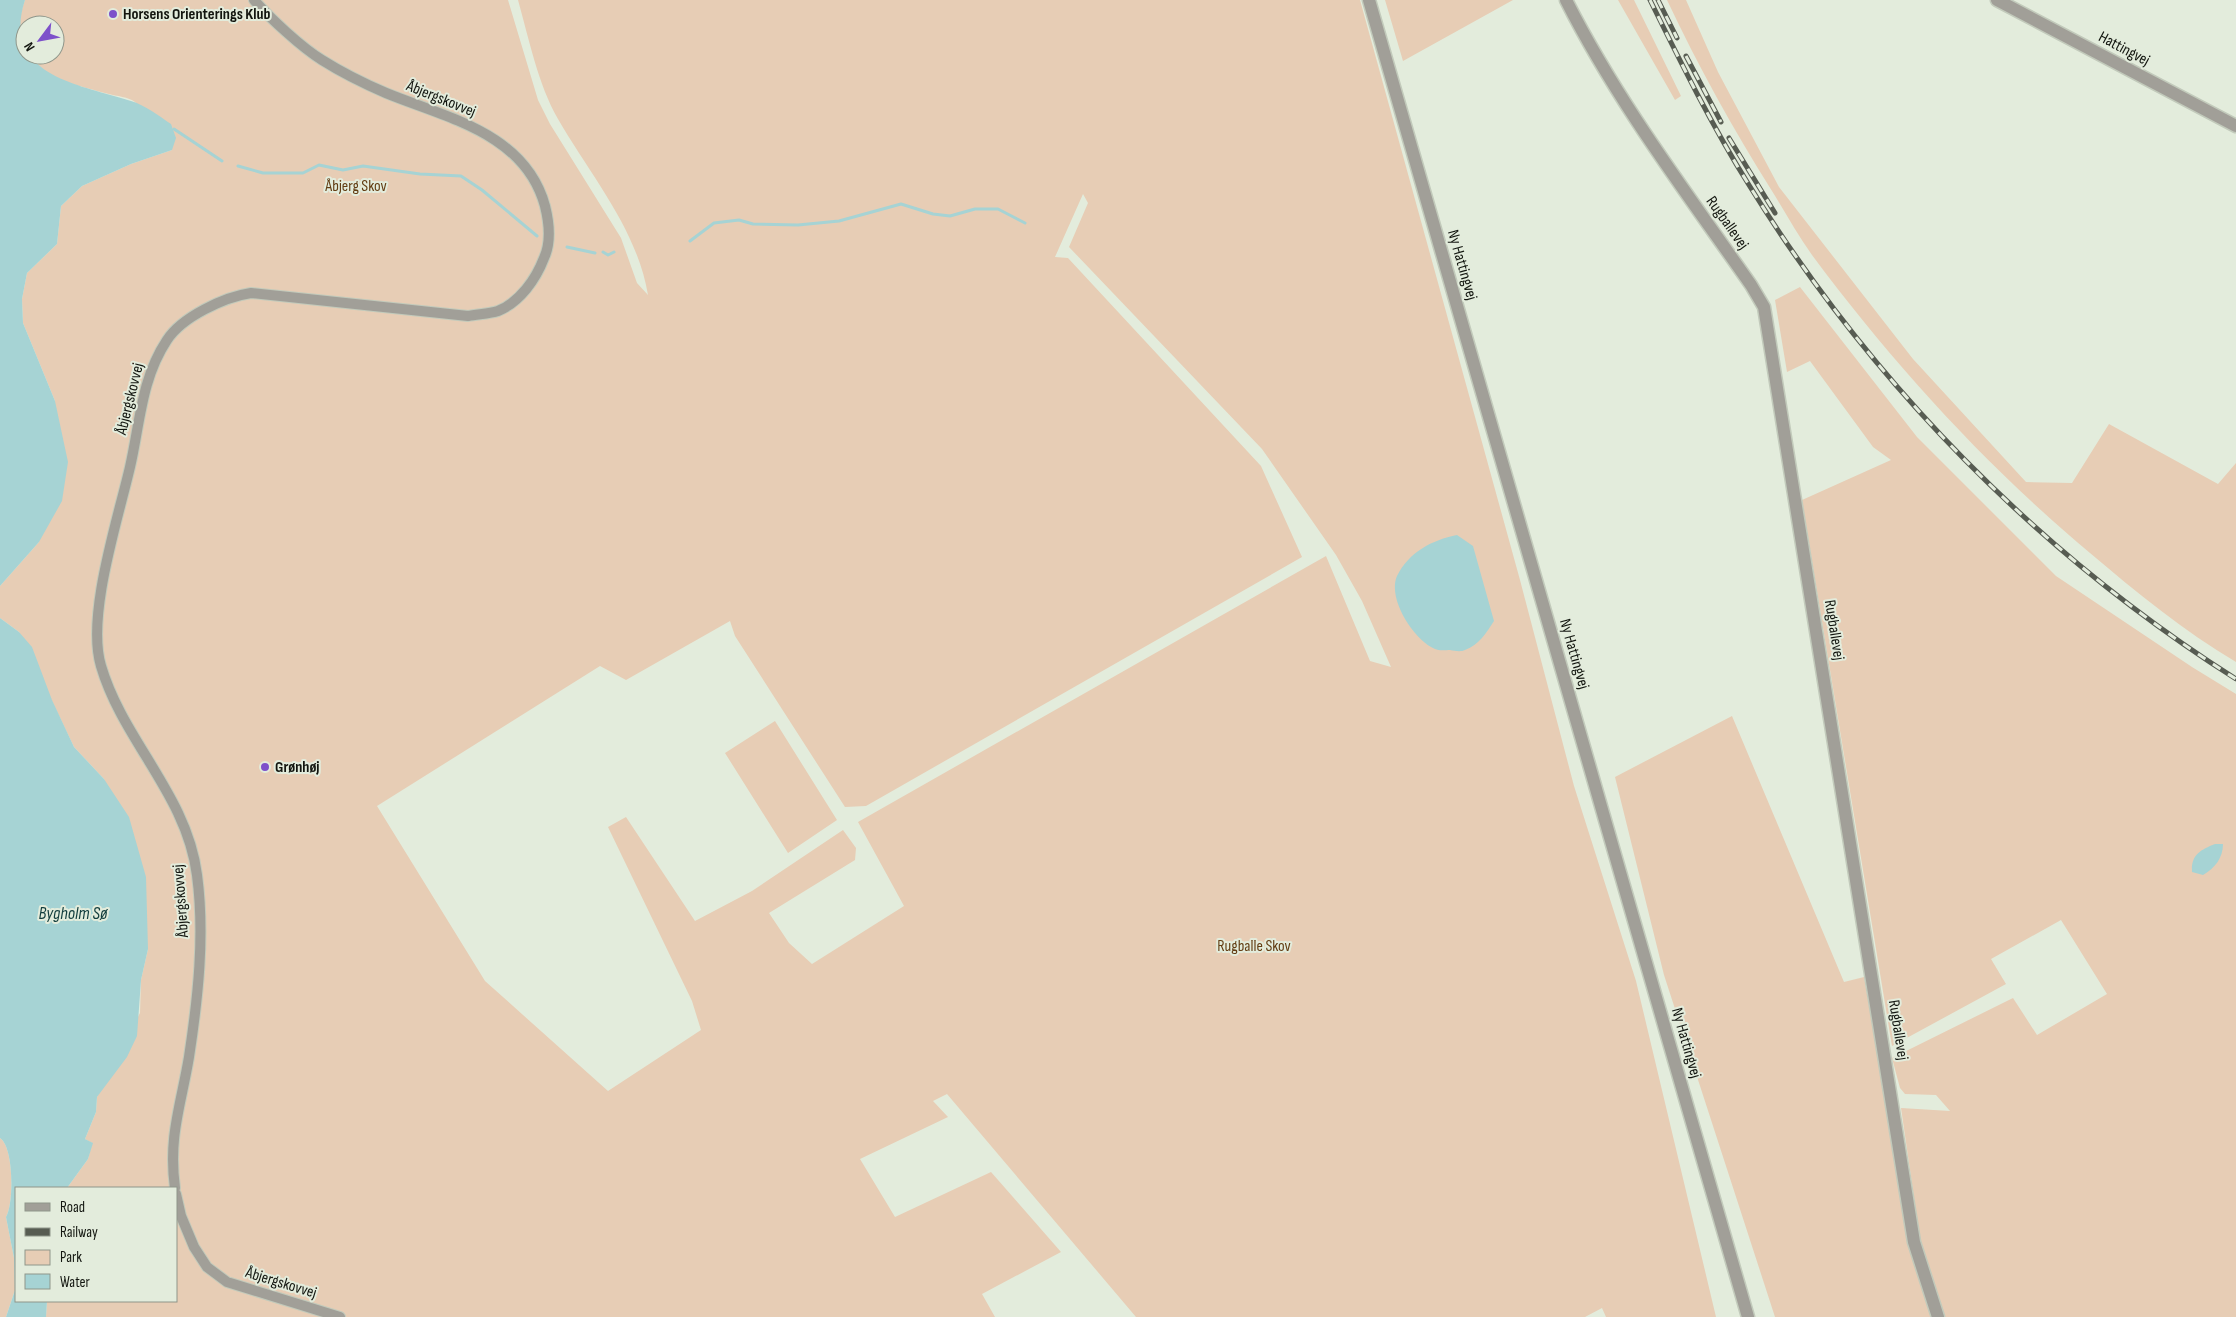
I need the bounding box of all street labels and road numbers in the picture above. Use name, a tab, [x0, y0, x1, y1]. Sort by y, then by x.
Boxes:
street label: Hattingvej	[2095, 28, 2153, 70]
street label: Åbjergskovvej	[403, 76, 479, 122]
street label: Rugballevej	[1702, 193, 1752, 253]
street label: Ny Hattingvej	[1443, 228, 1481, 302]
street label: Åbjergskovvej	[112, 361, 148, 438]
street label: Rugballevej	[1820, 598, 1848, 662]
street label: Ny Hattingvej	[1555, 617, 1593, 691]
street label: Åbjergskovvej	[169, 864, 193, 939]
street label: Rugballevej	[1884, 998, 1912, 1062]
street label: Ny Hattingvej	[1667, 1006, 1705, 1080]
street label: Åbjergskovvej	[242, 1263, 319, 1303]

